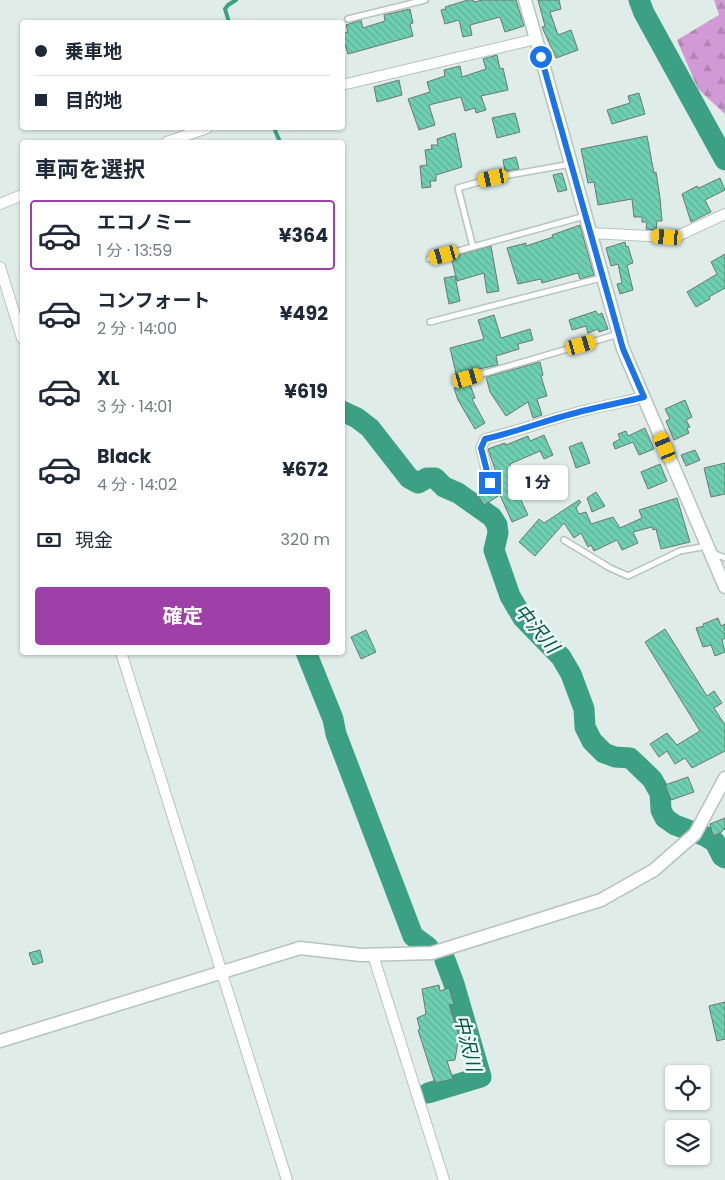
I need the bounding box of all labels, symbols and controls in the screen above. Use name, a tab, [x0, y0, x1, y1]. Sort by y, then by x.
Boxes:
text: 乗車地	[65, 38, 122, 65]
route start	[530, 46, 552, 68]
text: 目的地	[65, 87, 122, 114]
text: 車両を選択	[35, 154, 145, 185]
car	[476, 168, 509, 188]
text: エコノミー	[97, 209, 192, 236]
icon: car	[37, 213, 82, 258]
text: ¥364	[279, 222, 328, 249]
car	[651, 228, 682, 246]
text: 1 分 · 13:59	[97, 239, 172, 262]
car	[427, 244, 460, 266]
text: コンフォート	[97, 287, 210, 314]
icon: car	[37, 291, 82, 336]
text: ¥492	[280, 300, 328, 327]
text: 2 分 · 14:00	[97, 317, 177, 340]
car	[564, 334, 597, 356]
text: XL	[97, 365, 120, 392]
car	[451, 367, 484, 389]
icon: car	[37, 369, 82, 414]
text: ¥619	[284, 378, 328, 405]
text: 3 分 · 14:01	[97, 395, 172, 418]
car	[652, 430, 677, 464]
text: Black	[97, 443, 151, 470]
icon: car	[37, 447, 82, 492]
text: ¥672	[282, 456, 328, 483]
callout: 1 分	[508, 466, 568, 500]
text: 1 分	[525, 471, 551, 494]
route end	[479, 472, 501, 494]
text: 4 分 · 14:02	[97, 473, 177, 496]
icon: cash	[35, 526, 63, 554]
text: 現金	[75, 527, 113, 554]
text: 320 m	[281, 528, 330, 551]
button: 確定	[35, 587, 330, 645]
water label: 中沢川	[508, 598, 567, 660]
water label: 中沢川	[448, 1012, 488, 1076]
map controls	[665, 1065, 710, 1165]
button: locate	[665, 1065, 710, 1110]
button: layers	[665, 1120, 710, 1165]

